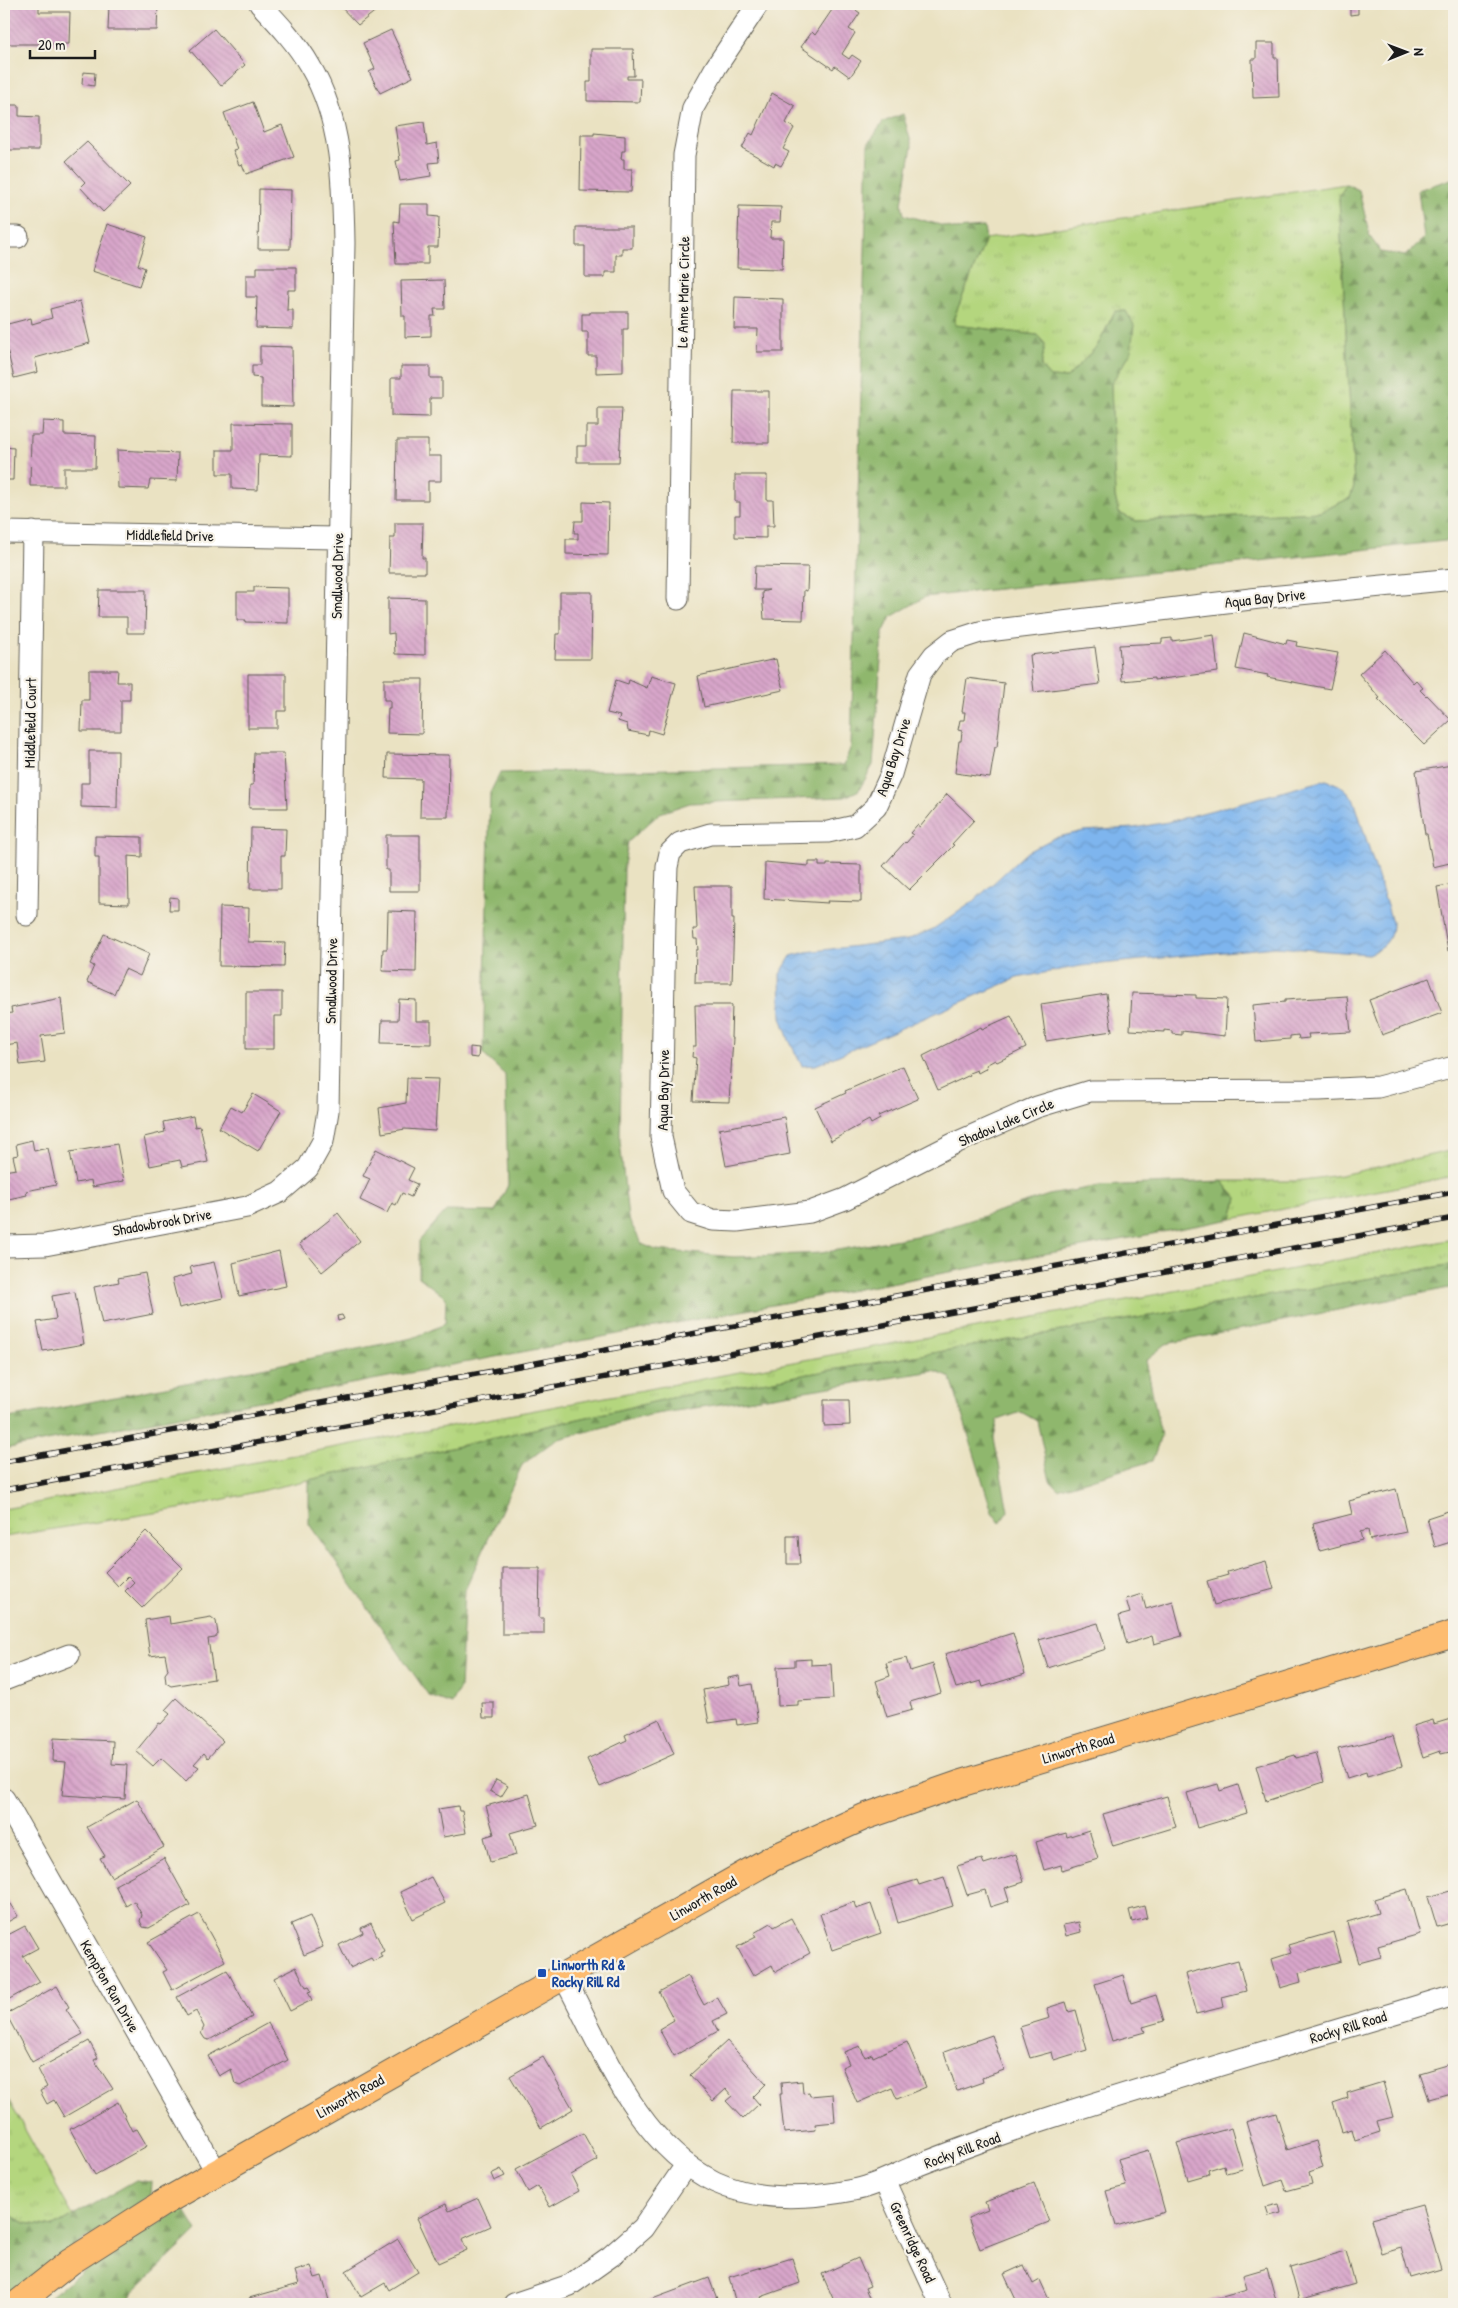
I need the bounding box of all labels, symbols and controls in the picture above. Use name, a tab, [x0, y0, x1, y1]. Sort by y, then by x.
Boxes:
scale bar	[30, 28, 95, 60]
north arrow	[1380, 28, 1430, 78]
text: 20 m	[38, 34, 65, 55]
text: N	[1410, 48, 1429, 56]
street label: Le Anne Marie Circle	[672, 236, 694, 348]
street label: Middlefield Drive	[126, 524, 214, 546]
street label: Smallwood Drive	[326, 533, 348, 619]
street label: Aqua Bay Drive	[1224, 583, 1306, 613]
street label: Middlefield Court	[19, 677, 41, 768]
street label: Aqua Bay Drive	[870, 715, 916, 799]
street label: Smallwood Drive	[320, 938, 342, 1024]
street label: Aqua Bay Drive	[652, 1049, 674, 1131]
street label: Shadow Lake Circle	[955, 1092, 1057, 1152]
street label: Shadowbrook Drive	[111, 1203, 213, 1241]
street label: Linworth Road	[1040, 1727, 1117, 1769]
street label: Linworth Road	[666, 1870, 740, 1926]
street label: Kempton Run Drive	[75, 1936, 145, 2036]
place label: Linworth Rd & Rocky Rill Rd	[552, 1954, 626, 1993]
marker: Linworth Rd & Rocky Rill Rd	[536, 1967, 548, 1979]
street label: Rocky Rill Road	[1307, 2005, 1389, 2049]
street label: Linworth Road	[313, 2069, 388, 2123]
street label: Rocky Rill Road	[921, 2127, 1003, 2173]
street label: Greenridge Road	[885, 2198, 941, 2286]

